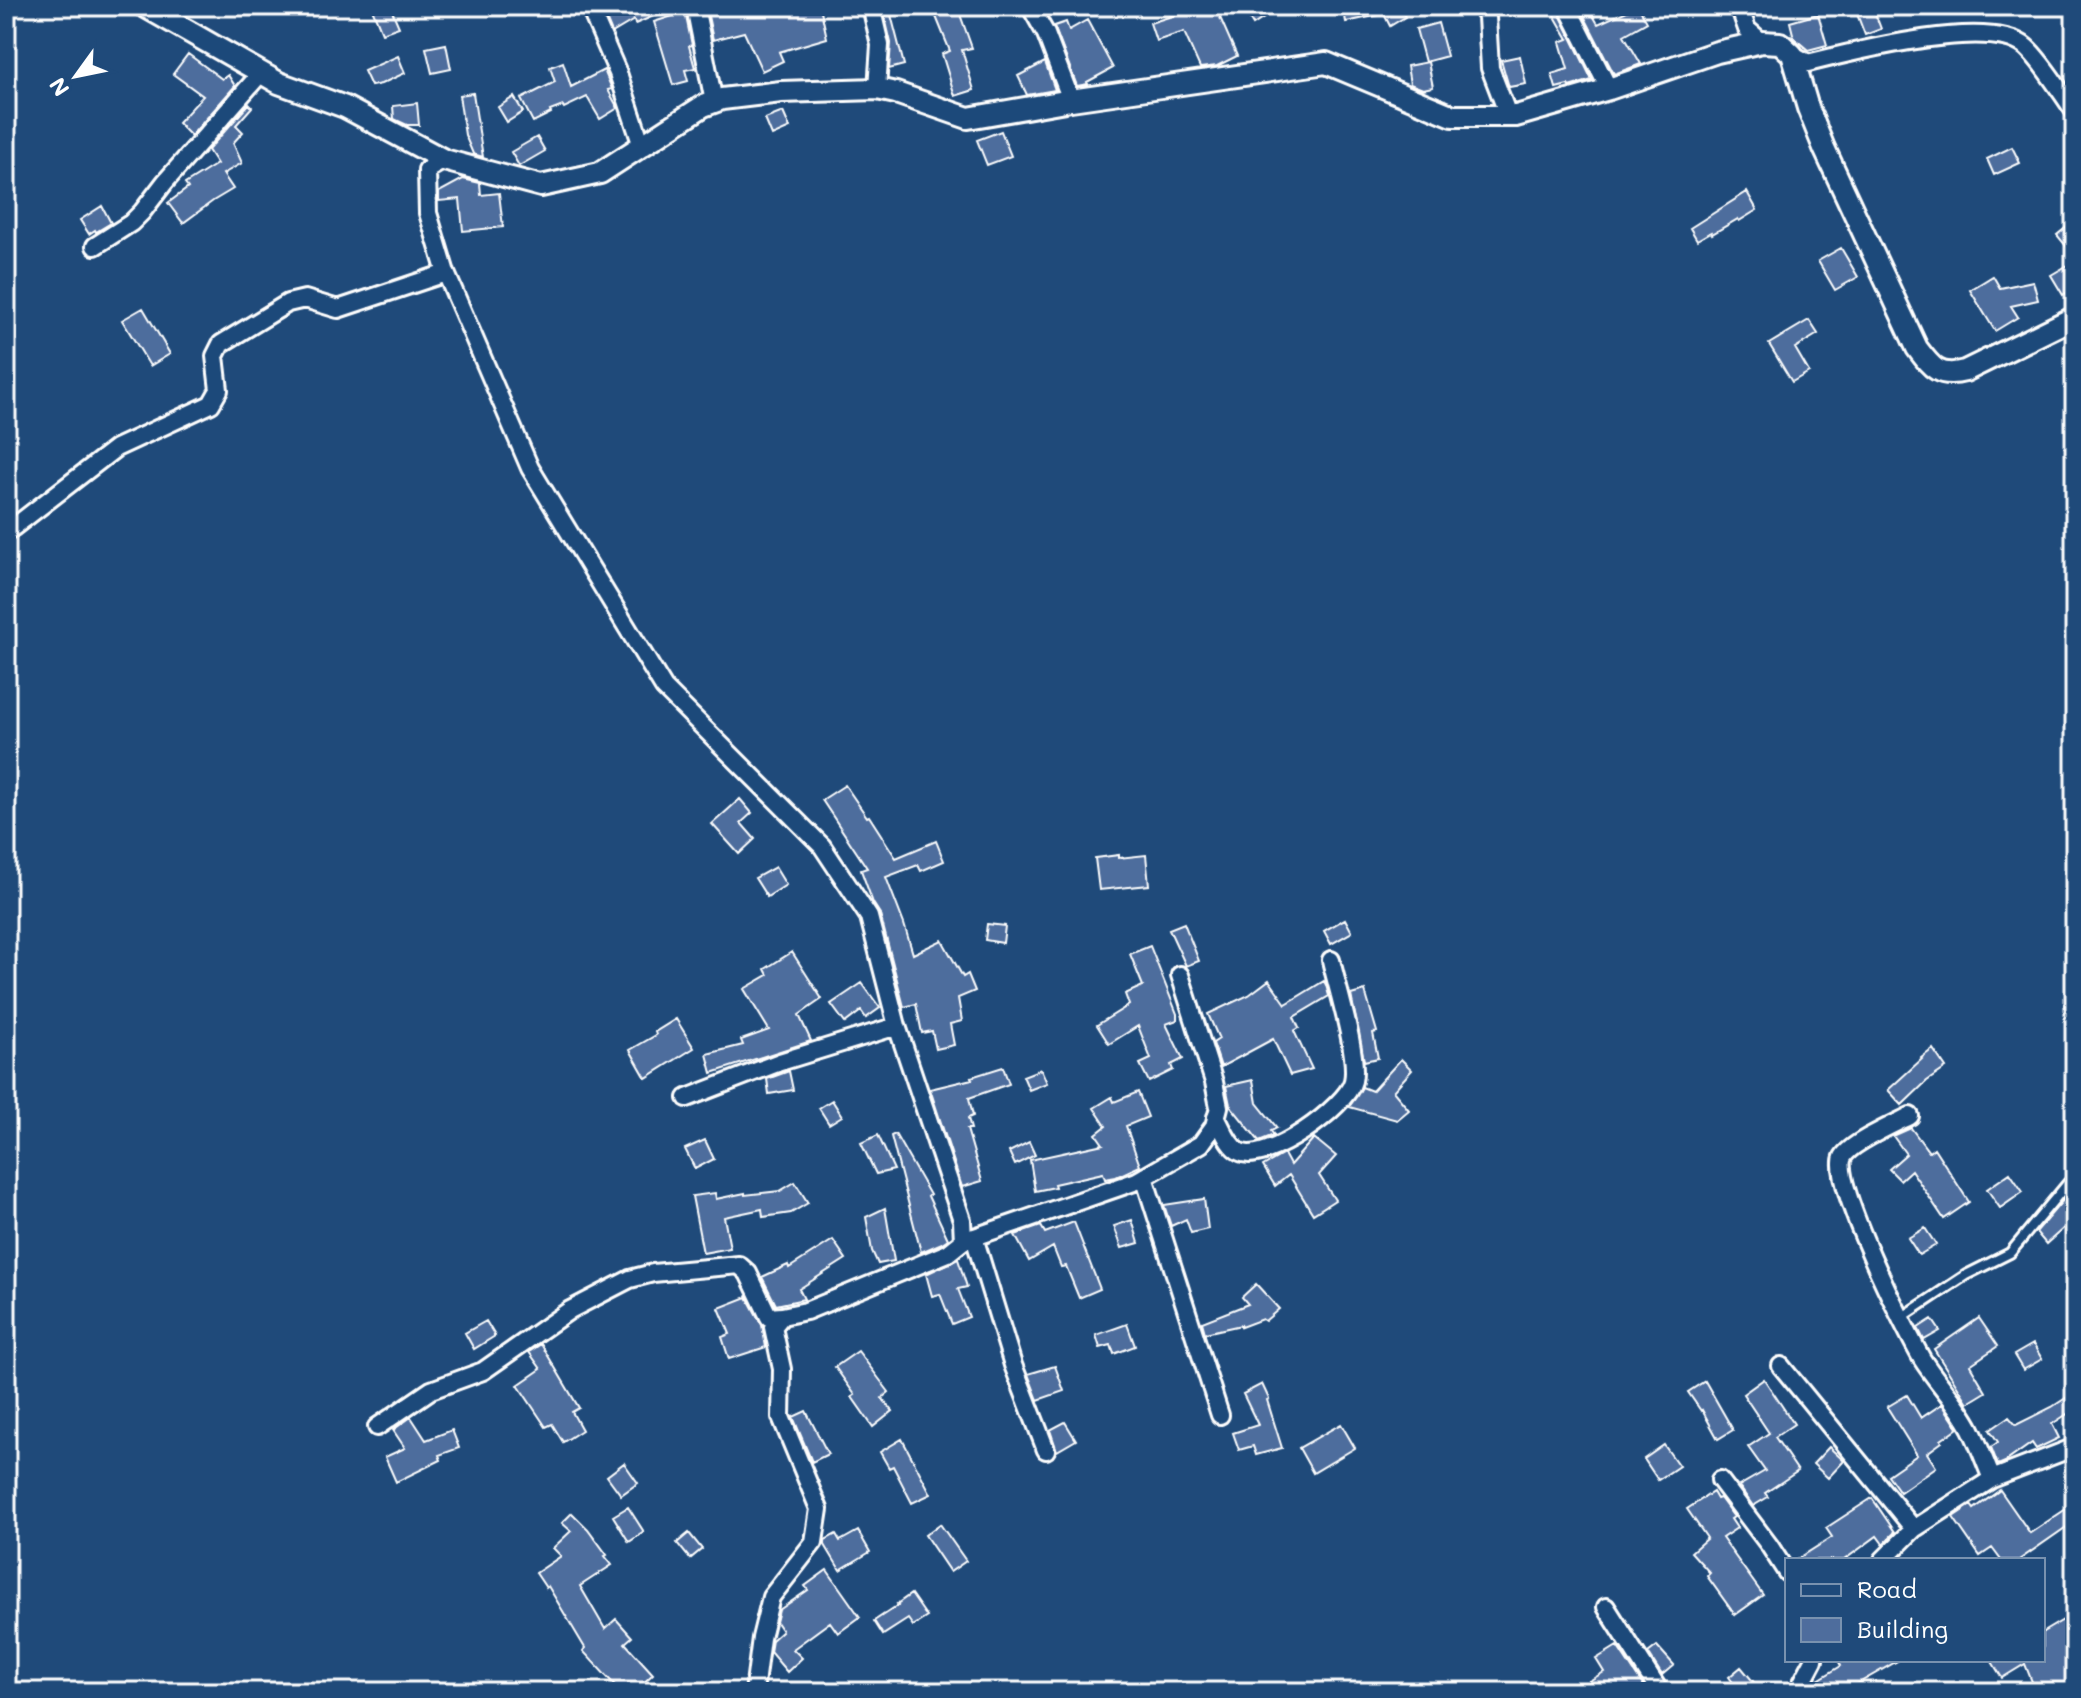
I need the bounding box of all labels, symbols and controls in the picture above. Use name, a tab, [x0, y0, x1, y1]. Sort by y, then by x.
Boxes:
north arrow	[36, 36, 116, 116]
text: N	[42, 72, 76, 102]
legend	[1785, 1558, 2045, 1662]
text: Road	[1857, 1573, 1917, 1604]
text: Building	[1857, 1613, 1948, 1644]

